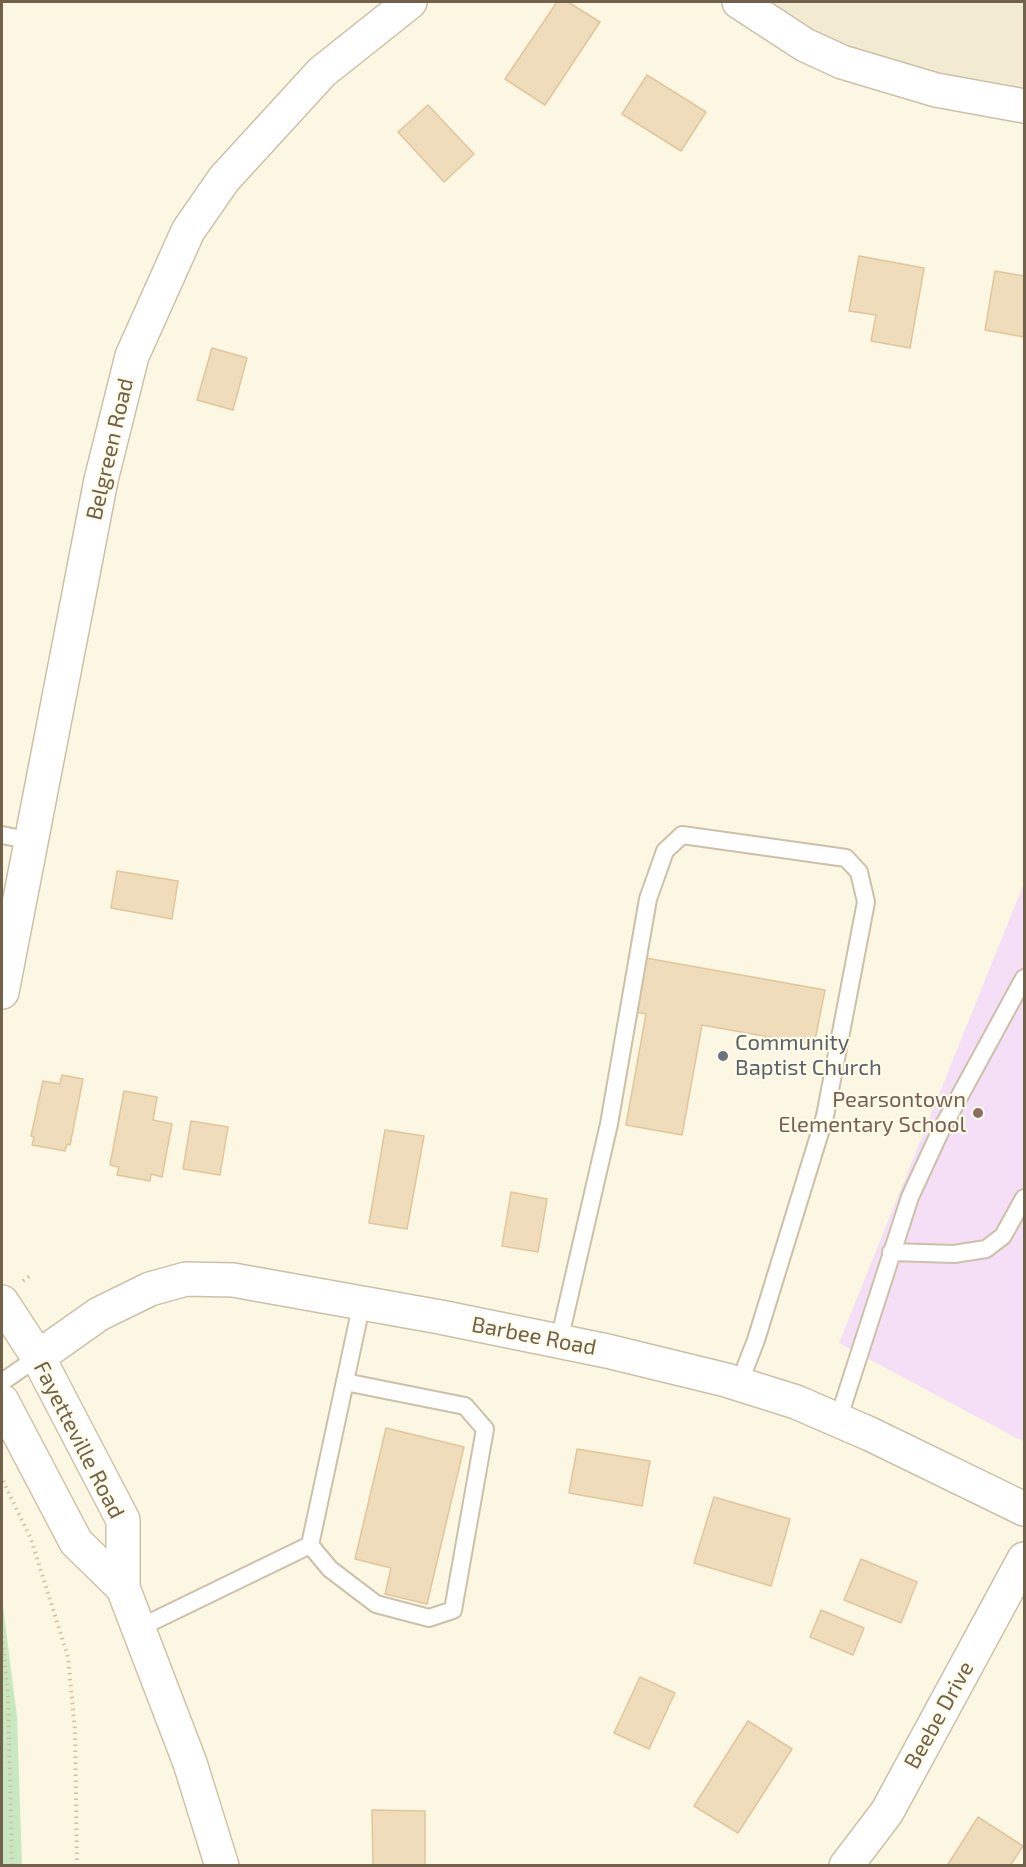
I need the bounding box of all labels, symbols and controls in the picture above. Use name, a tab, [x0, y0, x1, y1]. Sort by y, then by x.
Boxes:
street label: Belgreen Road	[81, 375, 139, 523]
place label: Community Baptist Church	[735, 1030, 882, 1082]
marker: Community Baptist Church	[716, 1049, 730, 1063]
place label: Pearsontown Elementary School	[778, 1087, 966, 1138]
marker: Pearsontown Elementary School	[971, 1106, 985, 1120]
street label: Barbee Road	[470, 1311, 598, 1361]
street label: Fayetteville Road	[28, 1357, 130, 1523]
street label: Beebe Drive	[899, 1657, 979, 1773]

